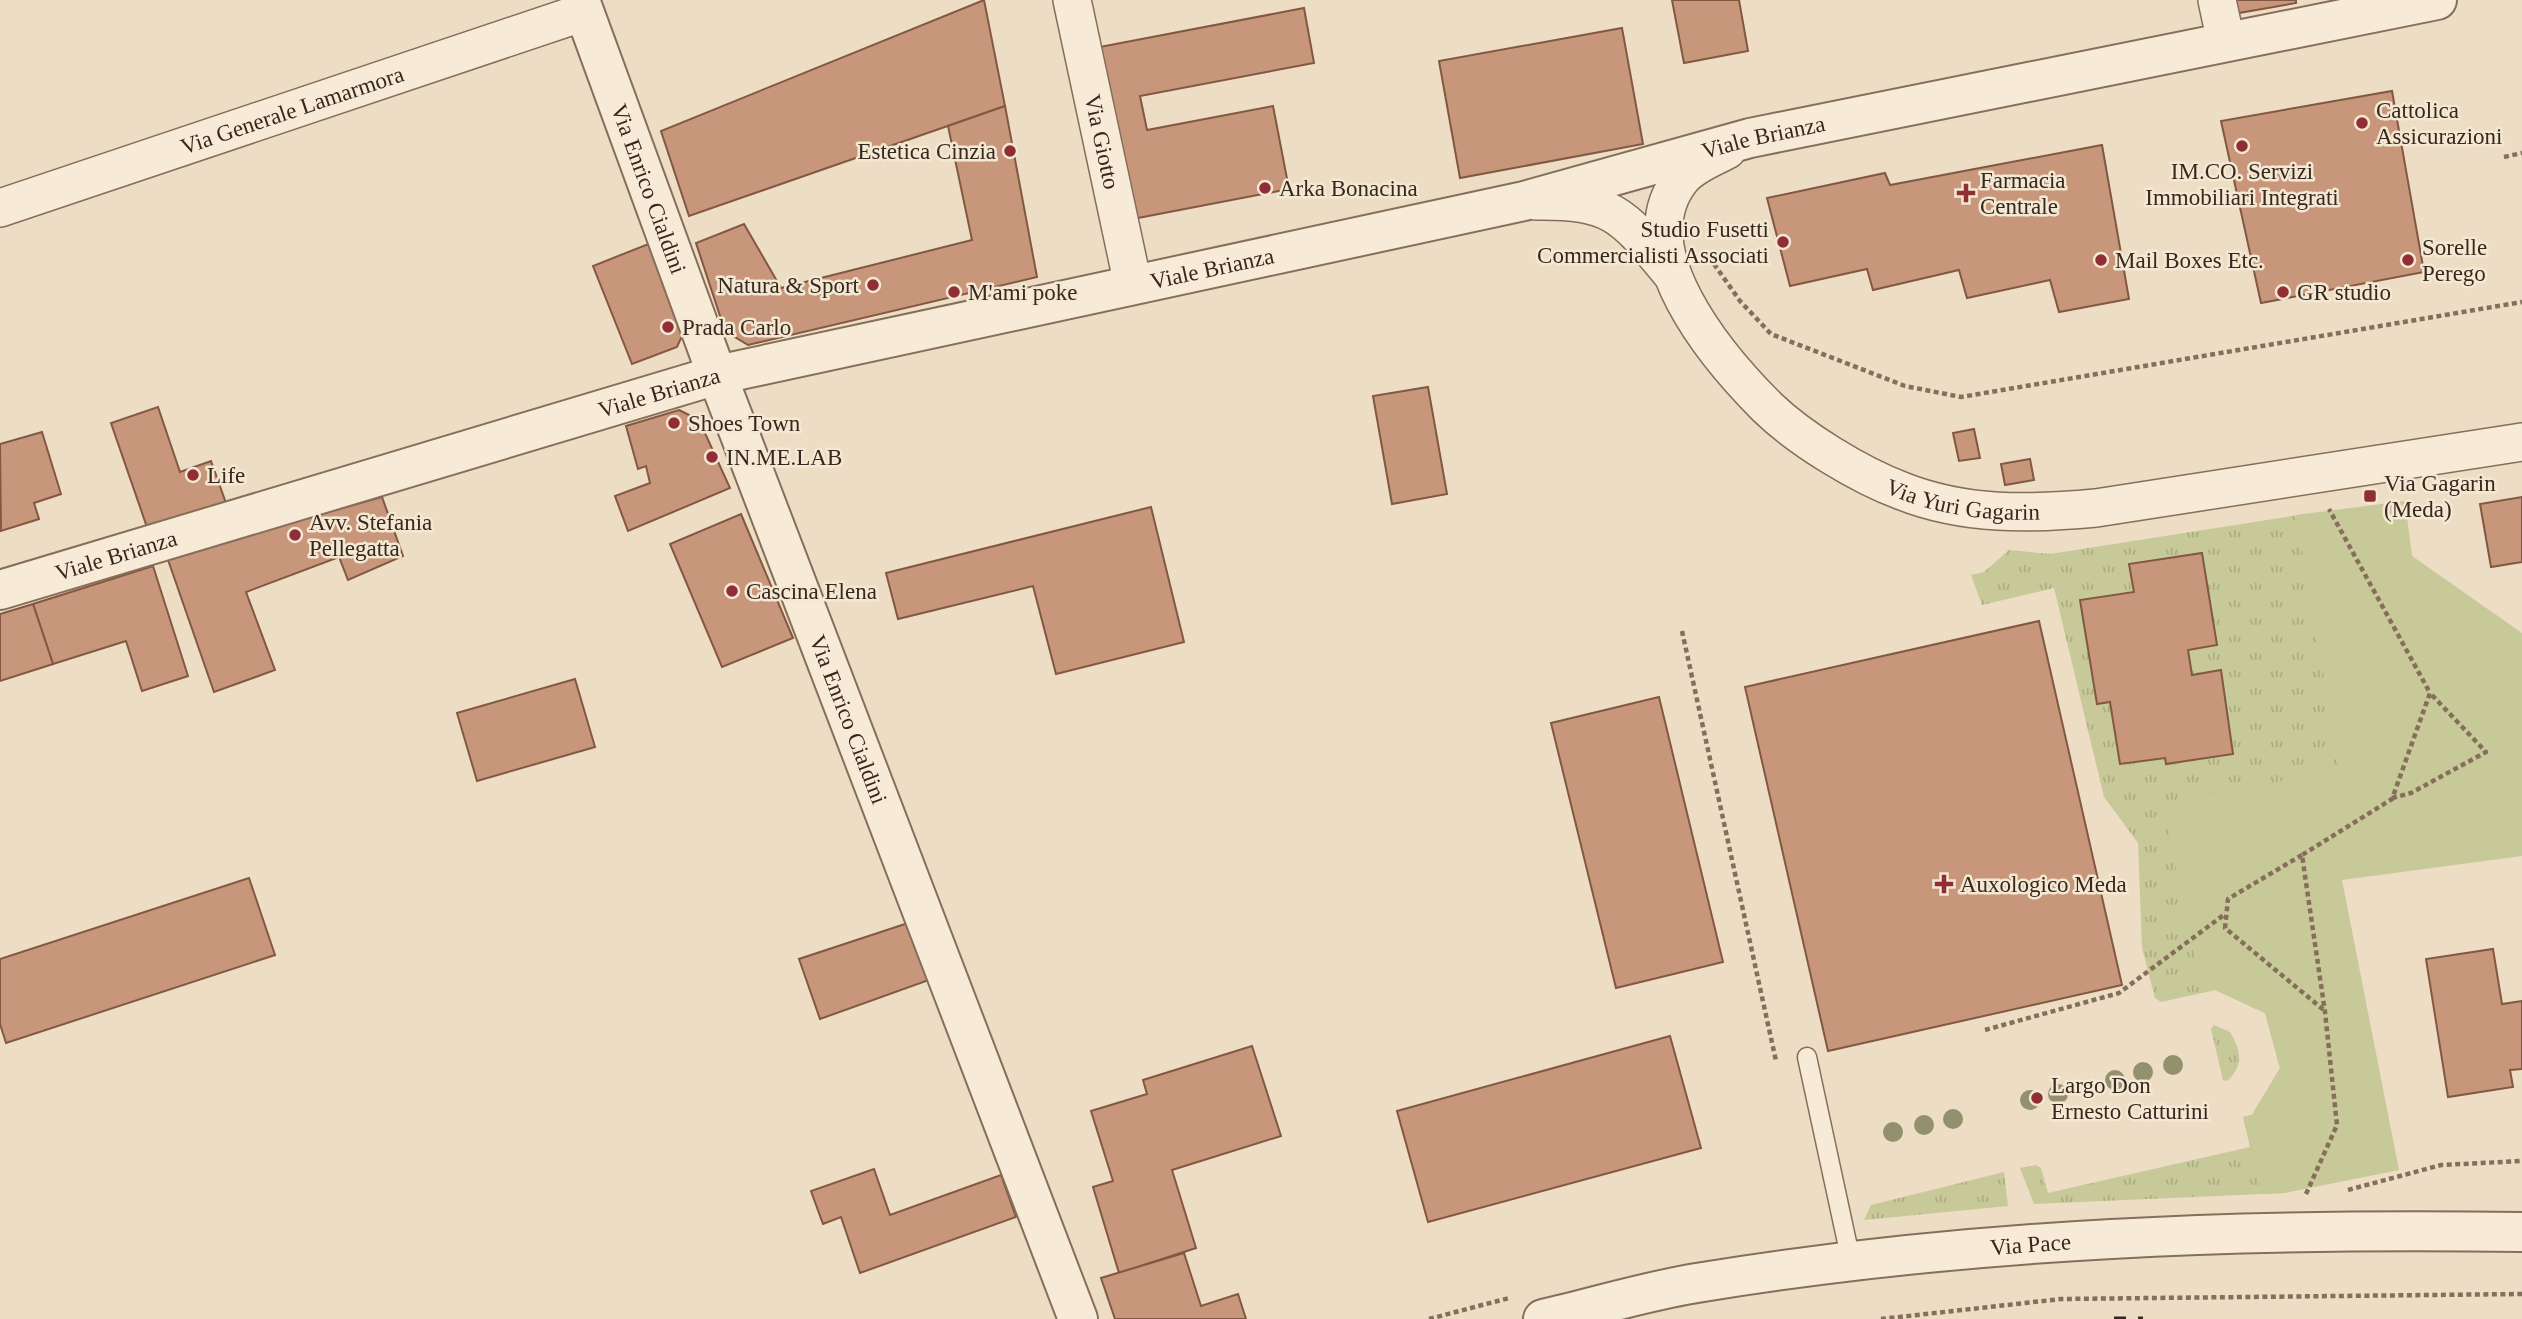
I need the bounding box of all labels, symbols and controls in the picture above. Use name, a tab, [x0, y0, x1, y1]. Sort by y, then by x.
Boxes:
street label: Via Generale Lamarmora	[177, 61, 407, 159]
street label: Via Giotto	[1080, 92, 1125, 192]
place label: Cattolica Assicurazioni	[2376, 98, 2502, 149]
street label: Via Enrico Cialdini	[607, 101, 691, 277]
street label: Viale Brianza	[1699, 111, 1827, 163]
marker: Cattolica Assicurazioni	[2354, 115, 2370, 131]
marker: IM.CO. Servizi Immobiliari Integrati	[2234, 138, 2250, 154]
place label: Estetica Cinzia	[857, 139, 996, 164]
marker: Estetica Cinzia	[1002, 143, 1018, 159]
place label: IM.CO. Servizi Immobiliari Integrati	[2145, 159, 2339, 210]
place label: Farmacia Centrale	[1980, 168, 2066, 219]
place label: Arka Bonacina	[1279, 176, 1418, 201]
marker: Arka Bonacina	[1257, 180, 1273, 196]
marker: Farmacia Centrale	[1958, 185, 1974, 201]
place label: Studio Fusetti Commercialisti Associati	[1537, 217, 1769, 268]
marker: Studio Fusetti Commercialisti Associati	[1775, 234, 1791, 250]
place label: Sorelle Perego	[2422, 235, 2487, 286]
street label: Viale Brianza	[1148, 243, 1276, 294]
place label: Mail Boxes Etc.	[2115, 248, 2264, 273]
marker: Mail Boxes Etc.	[2093, 252, 2109, 268]
marker: Sorelle Perego	[2400, 252, 2416, 268]
place label: Natura & Sport	[717, 273, 860, 298]
marker: Natura & Sport	[865, 277, 881, 293]
place label: M'ami poke	[968, 280, 1078, 305]
place label: GR studio	[2297, 280, 2391, 305]
marker: M'ami poke	[946, 284, 962, 300]
marker: GR studio	[2275, 284, 2291, 300]
place label: Prada Carlo	[682, 315, 791, 340]
marker: Prada Carlo	[660, 319, 676, 335]
street label: Viale Brianza	[595, 362, 723, 422]
place label: Shoes Town	[688, 411, 801, 436]
marker: Shoes Town	[666, 415, 682, 431]
place label: IN.ME.LAB	[726, 445, 842, 470]
marker: IN.ME.LAB	[704, 449, 720, 465]
place label: Life	[207, 463, 245, 488]
marker: Life	[185, 467, 201, 483]
place label: Via Gagarin (Meda)	[2384, 471, 2496, 522]
street label: Via Yuri Gagarin	[1883, 474, 2041, 524]
marker: Via Gagarin (Meda)	[2362, 488, 2378, 504]
place label: Avv. Stefania Pellegatta	[309, 510, 432, 561]
street label: Viale Brianza	[52, 525, 180, 585]
marker: Avv. Stefania Pellegatta	[287, 527, 303, 543]
place label: Cascina Elena	[746, 579, 877, 604]
marker: Cascina Elena	[724, 583, 740, 599]
street label: Via Enrico Cialdini	[805, 631, 892, 807]
place label: Auxologico Meda	[1960, 872, 2127, 897]
marker: Auxologico Meda	[1934, 874, 1954, 894]
place label: Largo Don Ernesto Catturini	[2051, 1073, 2209, 1124]
marker: Largo Don Ernesto Catturini	[2029, 1090, 2045, 1106]
street label: Via Pace	[1989, 1229, 2072, 1260]

